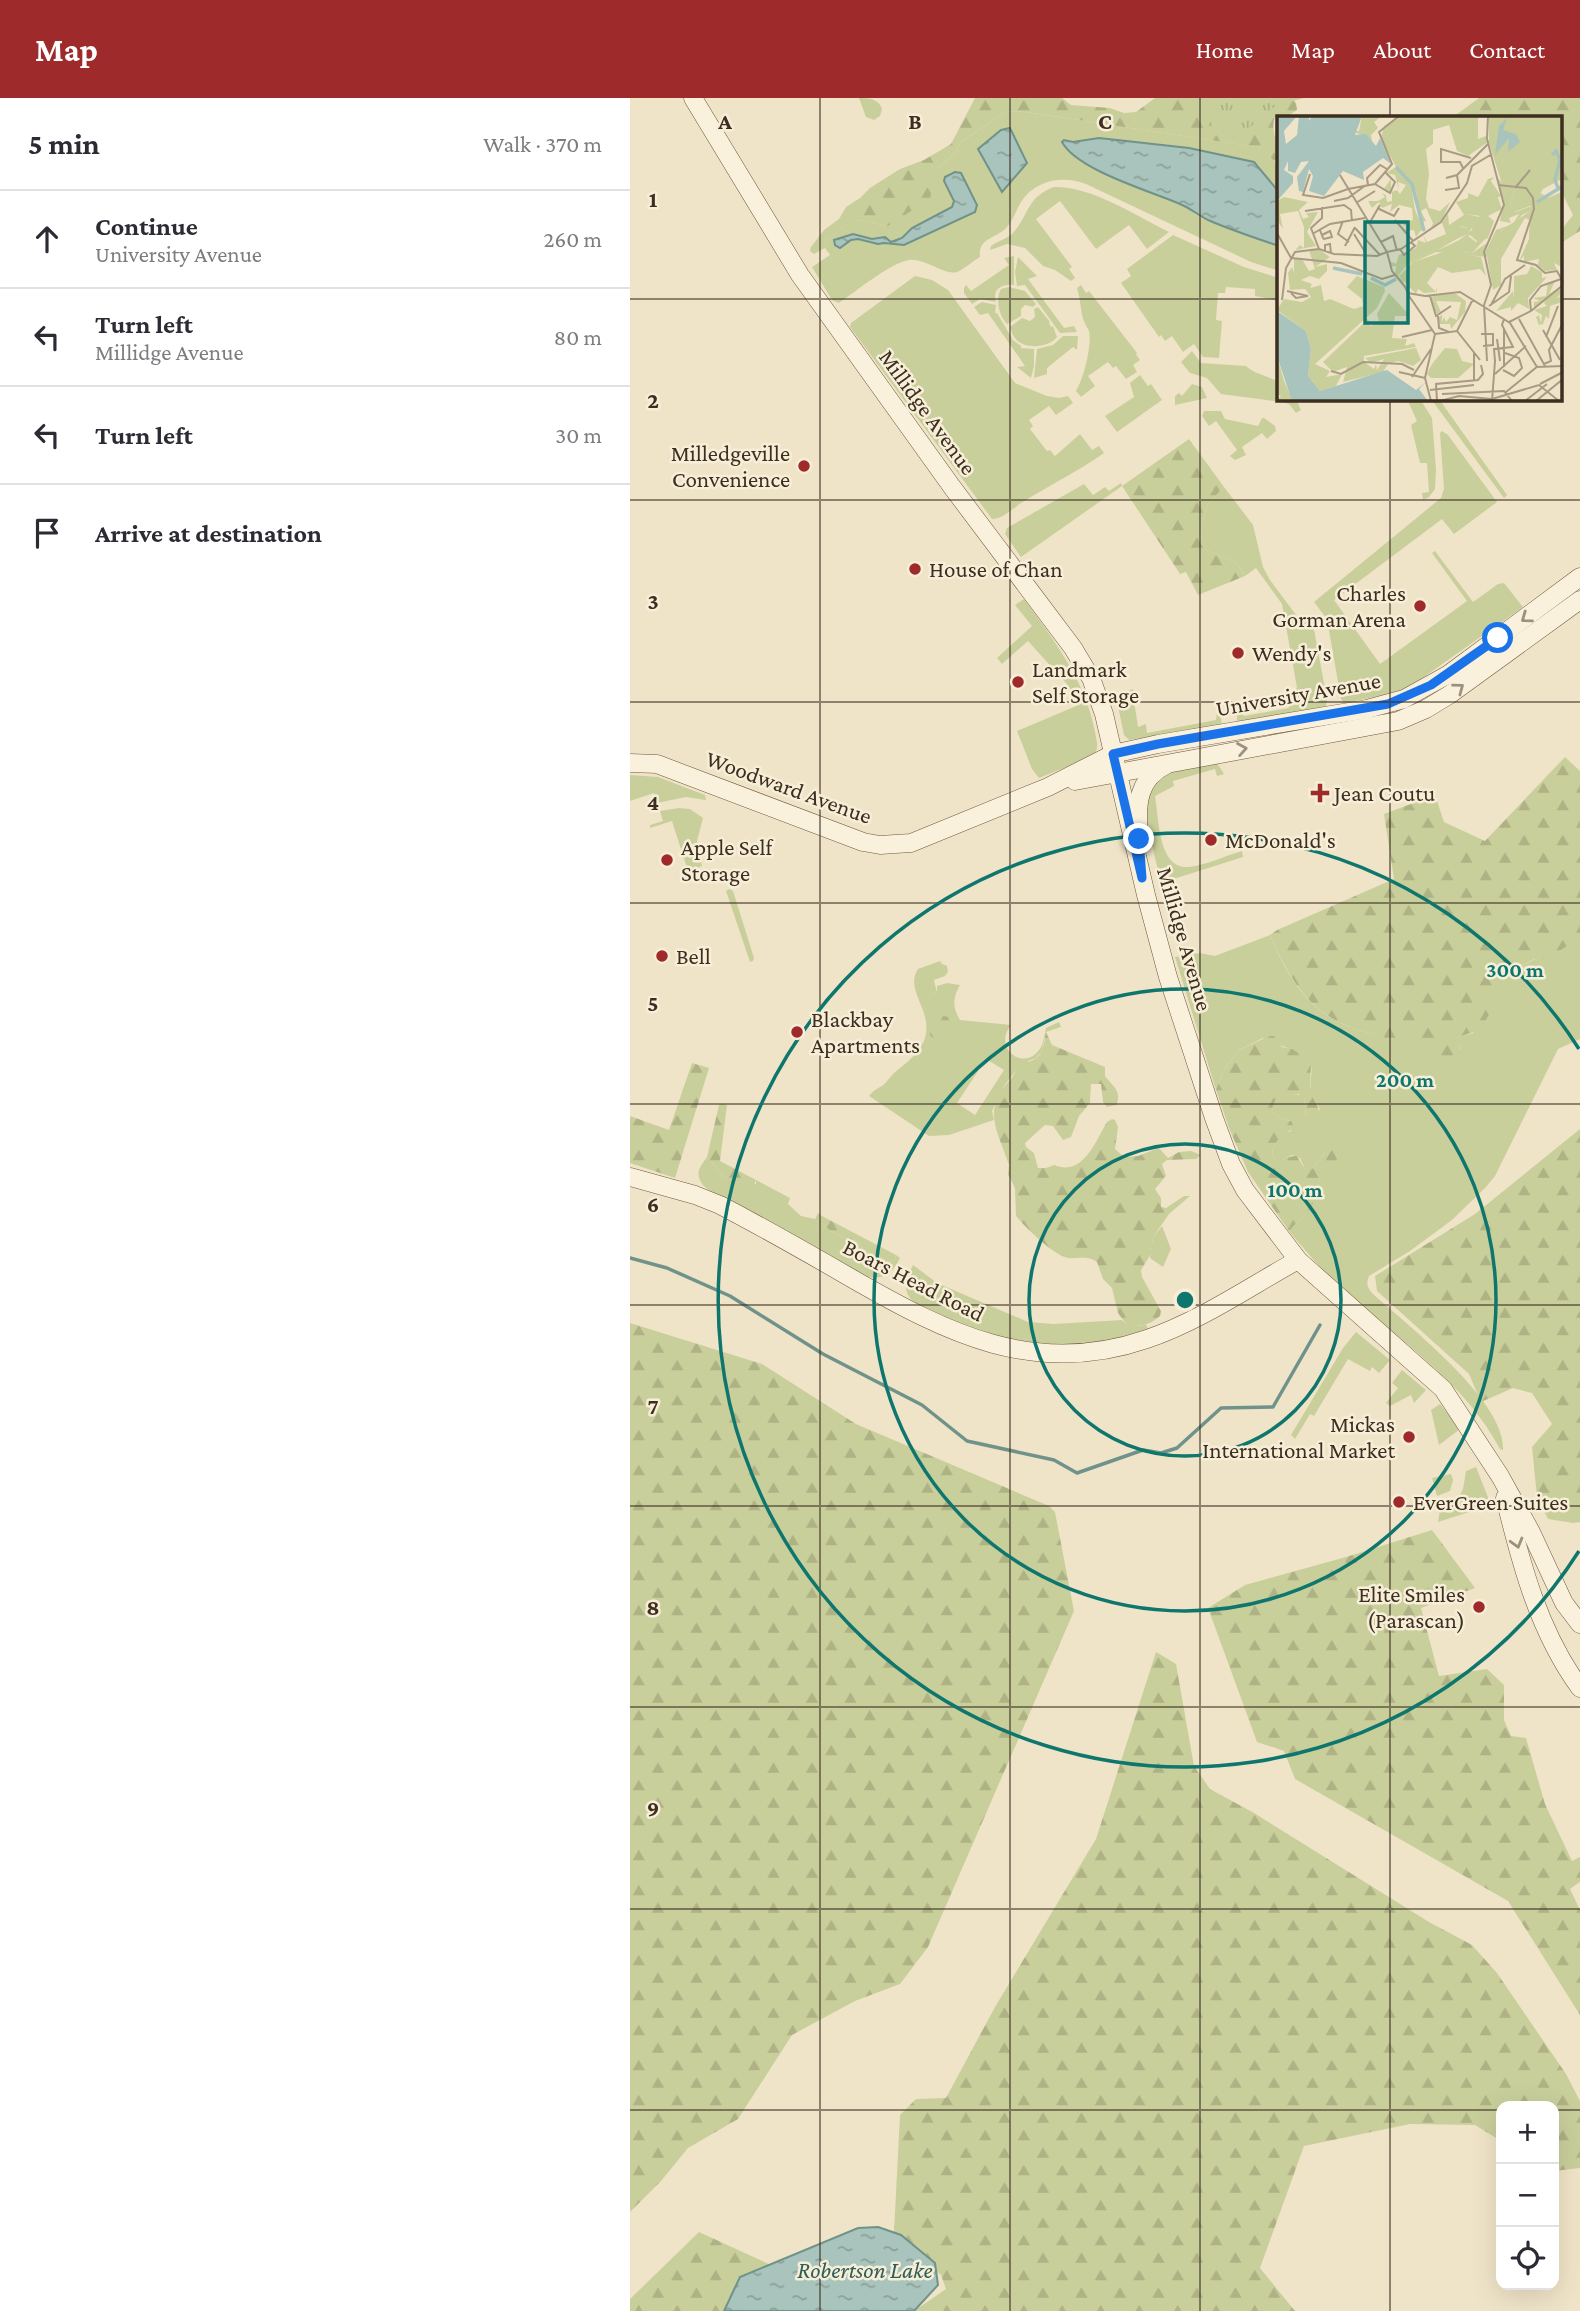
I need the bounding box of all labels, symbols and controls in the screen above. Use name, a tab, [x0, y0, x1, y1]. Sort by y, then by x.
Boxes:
text: Map	[35, 31, 98, 68]
text: Home	[1196, 36, 1253, 63]
text: Map	[1291, 36, 1335, 63]
text: About	[1373, 36, 1431, 63]
text: Contact	[1469, 36, 1545, 63]
text: A	[717, 108, 732, 134]
text: B	[908, 108, 922, 134]
text: C	[1098, 108, 1112, 134]
inset map	[1277, 116, 1562, 401]
text: 5 min	[28, 127, 100, 160]
text: Walk · 370 m	[483, 131, 602, 157]
text: 1	[649, 186, 658, 212]
text: Continue	[95, 212, 198, 241]
icon: ahead	[28, 220, 66, 258]
text: 260 m	[544, 226, 602, 252]
text: University Avenue	[95, 241, 262, 267]
text: Turn left	[95, 310, 193, 339]
icon: left	[28, 318, 66, 356]
text: 80 m	[554, 324, 602, 350]
text: Millidge Avenue	[95, 339, 244, 365]
street label: Millidge Avenue	[874, 344, 982, 480]
text: 2	[647, 387, 659, 413]
icon: left	[28, 416, 66, 454]
text: Turn left	[95, 421, 193, 450]
text: 30 m	[555, 422, 602, 448]
place label: Milledgeville Convenience	[671, 440, 790, 492]
marker: Milledgeville Convenience	[796, 458, 812, 474]
icon: arrive	[28, 514, 66, 552]
text: Arrive at destination	[95, 519, 322, 548]
place label: House of Chan	[929, 556, 1063, 582]
marker: House of Chan	[907, 561, 923, 577]
place label: Charles Gorman Arena	[1272, 580, 1406, 632]
text: 3	[647, 588, 659, 614]
marker: Charles Gorman Arena	[1412, 598, 1428, 614]
one-way arrow	[1521, 610, 1533, 622]
route start	[1482, 622, 1513, 653]
place label: Wendy's	[1252, 640, 1332, 666]
marker: Wendy's	[1230, 645, 1246, 661]
place label: Landmark Self Storage	[1032, 656, 1139, 708]
street label: University Avenue	[1214, 667, 1382, 721]
marker: Landmark Self Storage	[1010, 674, 1026, 690]
one-way arrow	[1451, 684, 1463, 696]
one-way arrow	[1236, 742, 1248, 757]
street label: Woodward Avenue	[703, 745, 875, 829]
place label: Jean Coutu	[1332, 780, 1435, 806]
marker: Jean Coutu	[1312, 785, 1328, 801]
text: 4	[647, 789, 659, 815]
route end	[1123, 823, 1154, 854]
place label: McDonald's	[1225, 827, 1336, 853]
marker: McDonald's	[1203, 832, 1219, 848]
place label: Apple Self Storage	[681, 834, 774, 886]
marker: Apple Self Storage	[659, 852, 675, 868]
street label: Millidge Avenue	[1152, 864, 1218, 1014]
place label: Bell	[676, 943, 711, 969]
marker: Bell	[654, 948, 670, 964]
text: 300 m	[1486, 958, 1544, 982]
text: 5	[647, 990, 659, 1016]
place label: Blackbay Apartments	[811, 1006, 920, 1058]
marker: Blackbay Apartments	[789, 1024, 805, 1040]
text: 200 m	[1376, 1068, 1434, 1092]
text: 100 m	[1267, 1178, 1323, 1202]
text: 6	[647, 1191, 659, 1217]
street label: Boars Head Road	[839, 1233, 989, 1327]
centre of rings	[1173, 1288, 1197, 1312]
text: 7	[647, 1393, 659, 1419]
place label: Mickas International Market	[1202, 1411, 1395, 1463]
marker: Mickas International Market	[1401, 1429, 1417, 1445]
place label: EverGreen Suites	[1413, 1489, 1568, 1515]
marker: EverGreen Suites	[1391, 1494, 1407, 1510]
one-way arrow	[1508, 1536, 1523, 1548]
place label: Elite Smiles (Parascan)	[1358, 1581, 1465, 1634]
text: 8	[646, 1594, 660, 1620]
marker: Elite Smiles (Parascan)	[1471, 1599, 1487, 1615]
text: 9	[647, 1795, 659, 1821]
map controls	[1496, 2101, 1559, 2290]
button: +	[1496, 2101, 1559, 2164]
button: −	[1496, 2164, 1559, 2227]
button: locate	[1496, 2227, 1559, 2290]
water label: Robertson Lake	[797, 2256, 933, 2283]

